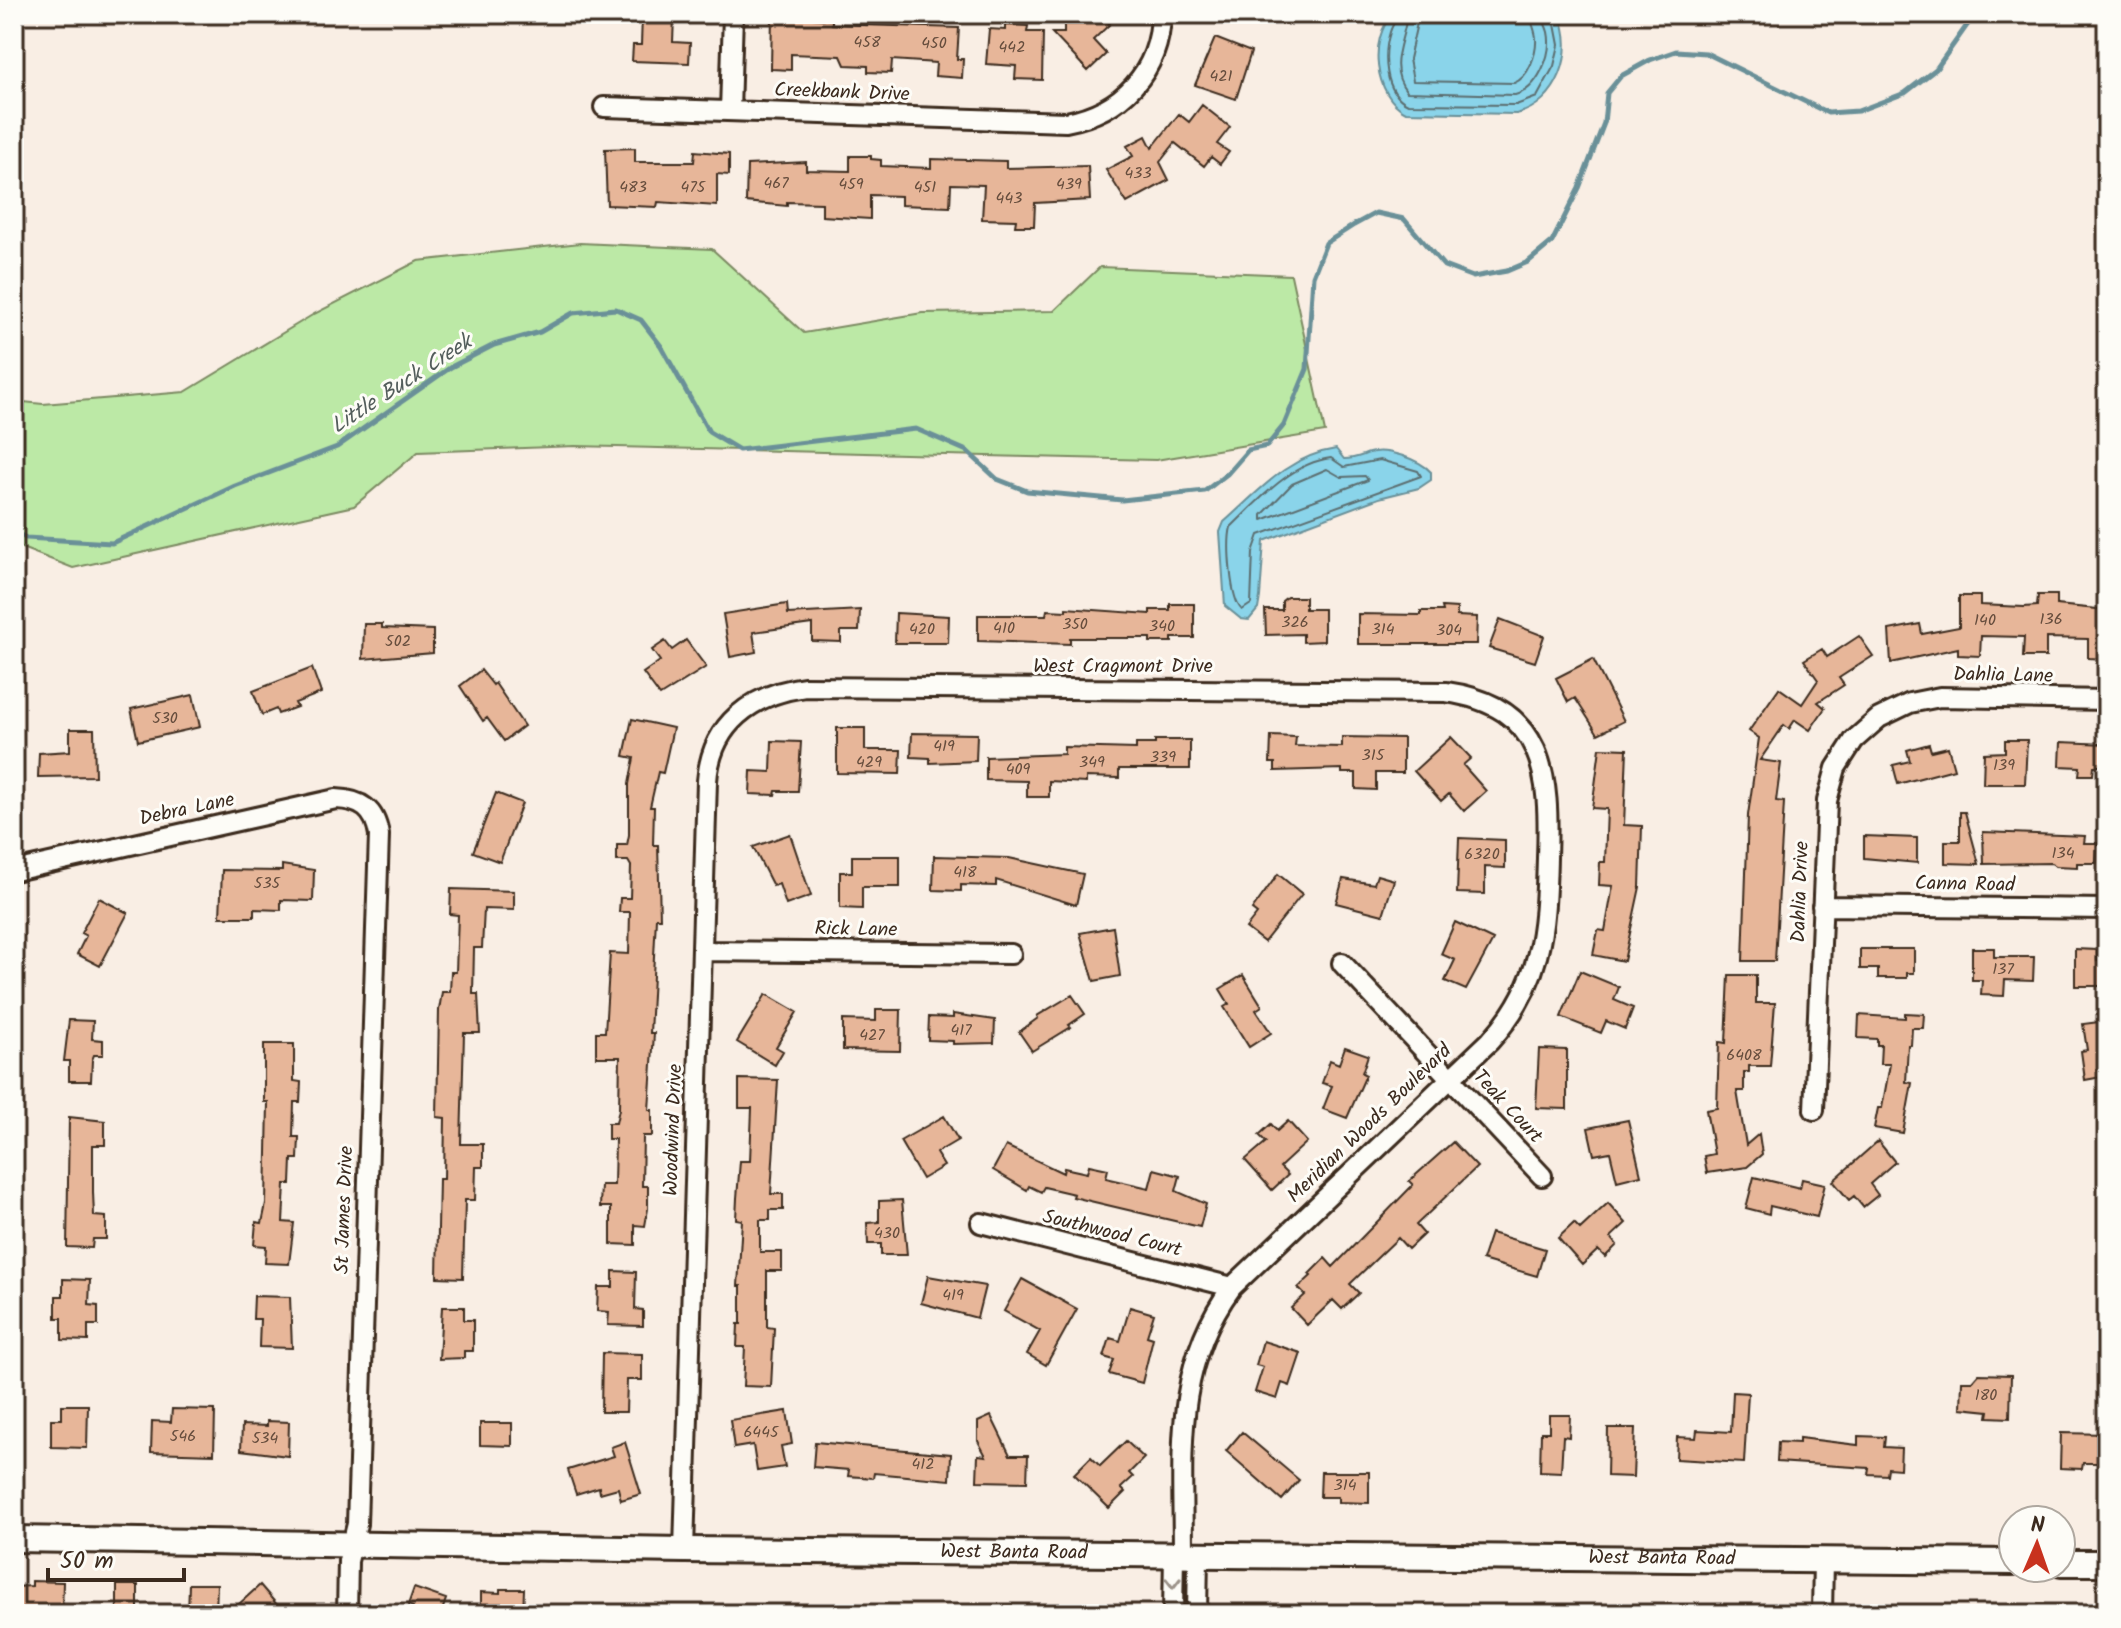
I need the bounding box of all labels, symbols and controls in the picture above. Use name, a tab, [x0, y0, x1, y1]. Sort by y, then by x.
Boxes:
house number: 458	[853, 30, 881, 55]
house number: 450	[921, 31, 947, 56]
house number: 442	[999, 35, 1025, 60]
house number: 421	[1209, 64, 1233, 89]
street label: Creekbank Drive	[774, 75, 910, 111]
house number: 433	[1124, 161, 1152, 186]
house number: 467	[763, 171, 789, 196]
house number: 459	[838, 172, 864, 197]
house number: 439	[1056, 172, 1082, 197]
house number: 483	[619, 175, 647, 200]
house number: 475	[681, 175, 707, 200]
house number: 451	[914, 175, 936, 200]
house number: 443	[996, 186, 1022, 211]
water label: Little Buck Creek	[324, 324, 483, 444]
house number: 136	[2039, 607, 2063, 632]
house number: 140	[1974, 608, 1996, 633]
house number: 326	[1281, 610, 1309, 635]
house number: 350	[1062, 612, 1088, 637]
house number: 340	[1149, 614, 1175, 639]
house number: 410	[993, 616, 1015, 641]
house number: 420	[909, 617, 935, 642]
house number: 314	[1372, 617, 1395, 642]
house number: 304	[1436, 618, 1462, 643]
house number: 502	[385, 629, 411, 654]
street label: West Cragmont Drive	[1033, 651, 1213, 683]
street label: Dahlia Lane	[1953, 659, 2053, 693]
house number: 530	[152, 706, 178, 731]
house number: 419	[933, 734, 955, 759]
house number: 315	[1362, 743, 1386, 768]
house number: 339	[1150, 745, 1176, 770]
house number: 429	[856, 750, 882, 775]
house number: 349	[1079, 750, 1105, 775]
house number: 139	[1993, 753, 2015, 778]
house number: 409	[1006, 757, 1031, 782]
street label: Debra Lane	[137, 784, 237, 836]
street label: Dahlia Drive	[1783, 841, 1819, 943]
house number: 134	[2052, 841, 2075, 866]
house number: 6320	[1464, 842, 1500, 867]
house number: 418	[953, 860, 977, 885]
street label: Canna Road	[1915, 868, 2016, 902]
house number: 535	[254, 871, 282, 896]
street label: Rick Lane	[814, 913, 898, 947]
house number: 137	[1992, 957, 2014, 982]
house number: 417	[950, 1018, 972, 1043]
house number: 427	[859, 1023, 885, 1048]
street label: Meridian Woods Boulevard	[1280, 1036, 1461, 1212]
house number: 6408	[1726, 1043, 1762, 1068]
street label: Woodwind Drive	[656, 1063, 692, 1197]
street label: Teak Court	[1464, 1063, 1550, 1152]
street label: St James Drive	[327, 1145, 363, 1275]
street label: Southwood Court	[1039, 1201, 1185, 1267]
house number: 430	[874, 1221, 900, 1246]
house number: 419	[942, 1283, 964, 1308]
house number: 180	[1975, 1383, 1997, 1408]
house number: 6445	[743, 1420, 780, 1445]
house number: 546	[170, 1424, 196, 1449]
house number: 534	[252, 1426, 278, 1451]
house number: 412	[911, 1452, 935, 1477]
house number: 314	[1334, 1473, 1357, 1498]
north arrow	[1997, 1504, 2077, 1584]
text: N	[2030, 1509, 2045, 1544]
scale bar	[48, 1532, 184, 1582]
street label: West Banta Road	[940, 1536, 1089, 1570]
text: 50 m	[60, 1542, 114, 1581]
street label: West Banta Road	[1588, 1542, 1737, 1576]
one-way arrow	[1164, 1577, 1182, 1590]

